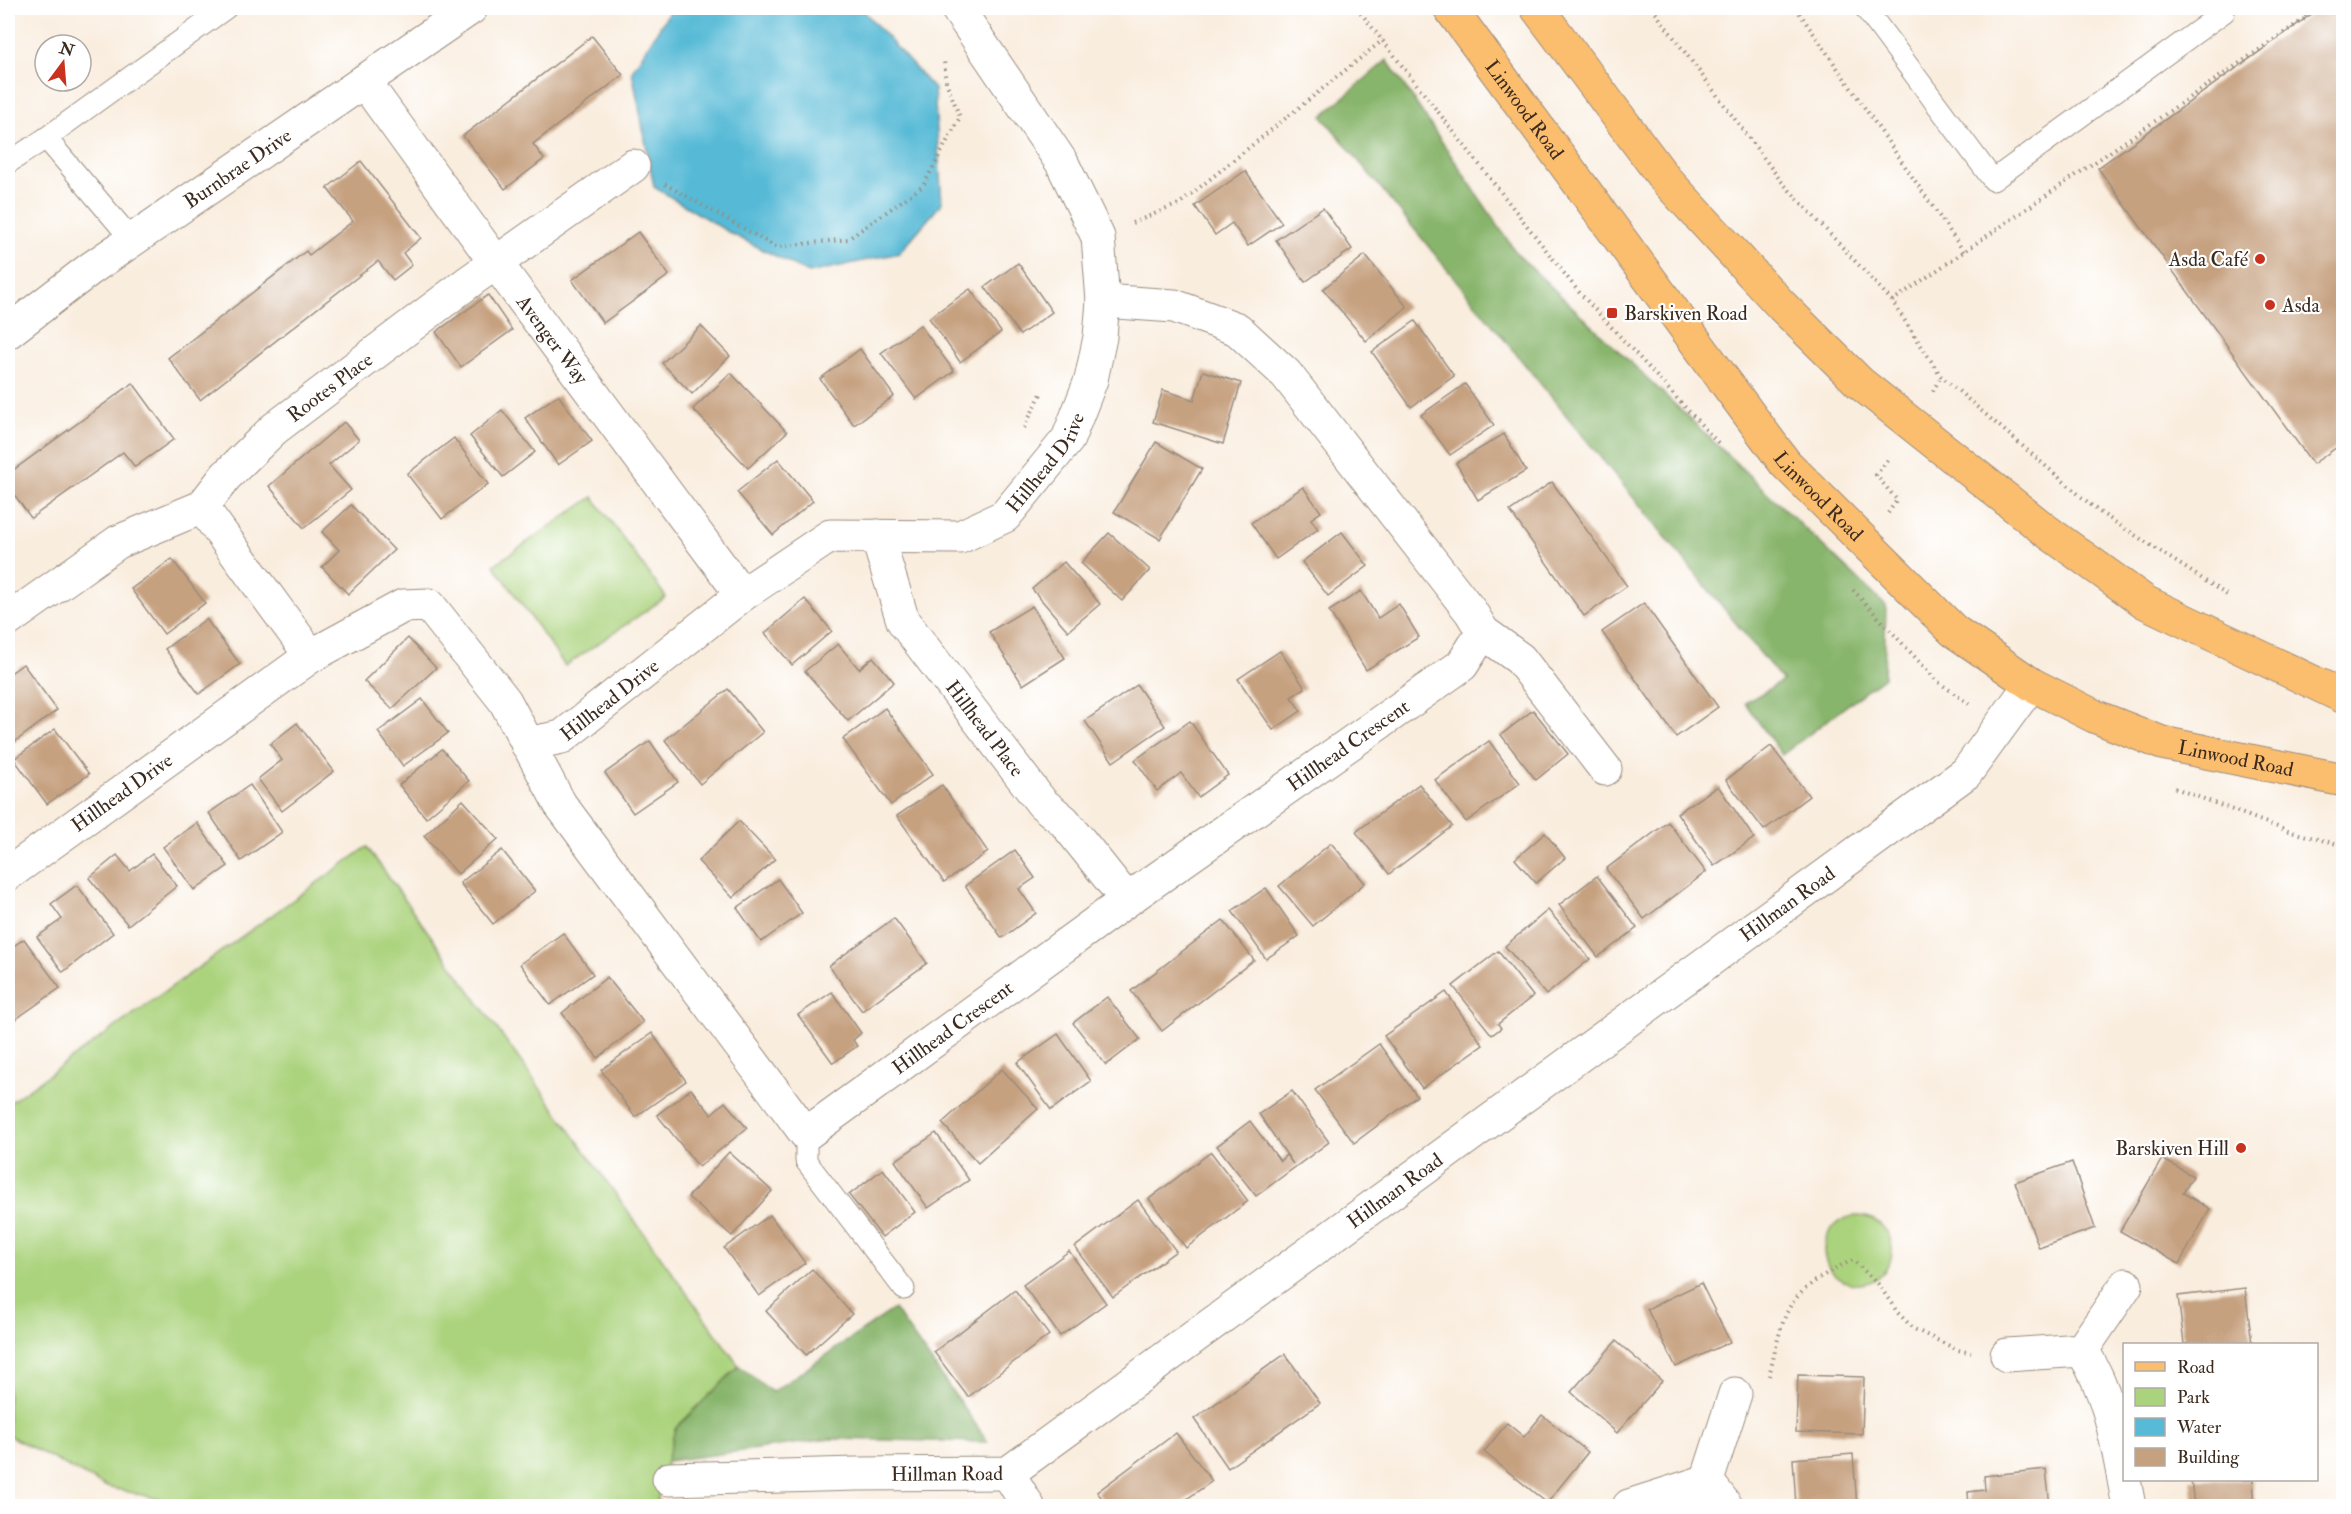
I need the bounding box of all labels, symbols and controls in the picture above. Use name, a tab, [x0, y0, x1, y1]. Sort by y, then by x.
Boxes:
north arrow	[33, 33, 93, 93]
text: N	[56, 38, 77, 61]
street label: Linwood Road	[1480, 55, 1570, 164]
street label: Burnbrae Drive	[179, 122, 296, 214]
place label: Asda Café	[2168, 247, 2249, 272]
marker: Asda Café	[2253, 252, 2267, 266]
street label: Avenger Way	[511, 289, 595, 390]
place label: Asda	[2281, 293, 2320, 318]
marker: Asda	[2263, 298, 2277, 312]
place label: Barskiven Road	[1624, 301, 1748, 326]
marker: Barskiven Road	[1605, 306, 1619, 320]
street label: Rootes Place	[282, 347, 377, 427]
street label: Hillhead Drive	[1000, 409, 1090, 518]
street label: Linwood Road	[1768, 446, 1869, 546]
street label: Hillhead Drive	[555, 653, 664, 746]
street label: Hillhead Place	[940, 675, 1030, 782]
street label: Hillhead Crescent	[1282, 693, 1414, 796]
street label: Linwood Road	[2176, 734, 2296, 782]
street label: Hillhead Drive	[66, 747, 177, 837]
street label: Hillman Road	[1734, 860, 1840, 947]
street label: Hillhead Crescent	[887, 975, 1018, 1080]
place label: Barskiven Hill	[2115, 1136, 2229, 1161]
marker: Barskiven Hill	[2234, 1141, 2248, 1155]
street label: Hillman Road	[1342, 1147, 1447, 1234]
legend	[2123, 1343, 2318, 1481]
text: Road	[2177, 1356, 2215, 1379]
text: Park	[2177, 1386, 2210, 1409]
text: Water	[2176, 1416, 2221, 1439]
text: Building	[2177, 1446, 2240, 1469]
street label: Hillman Road	[891, 1461, 1003, 1486]

